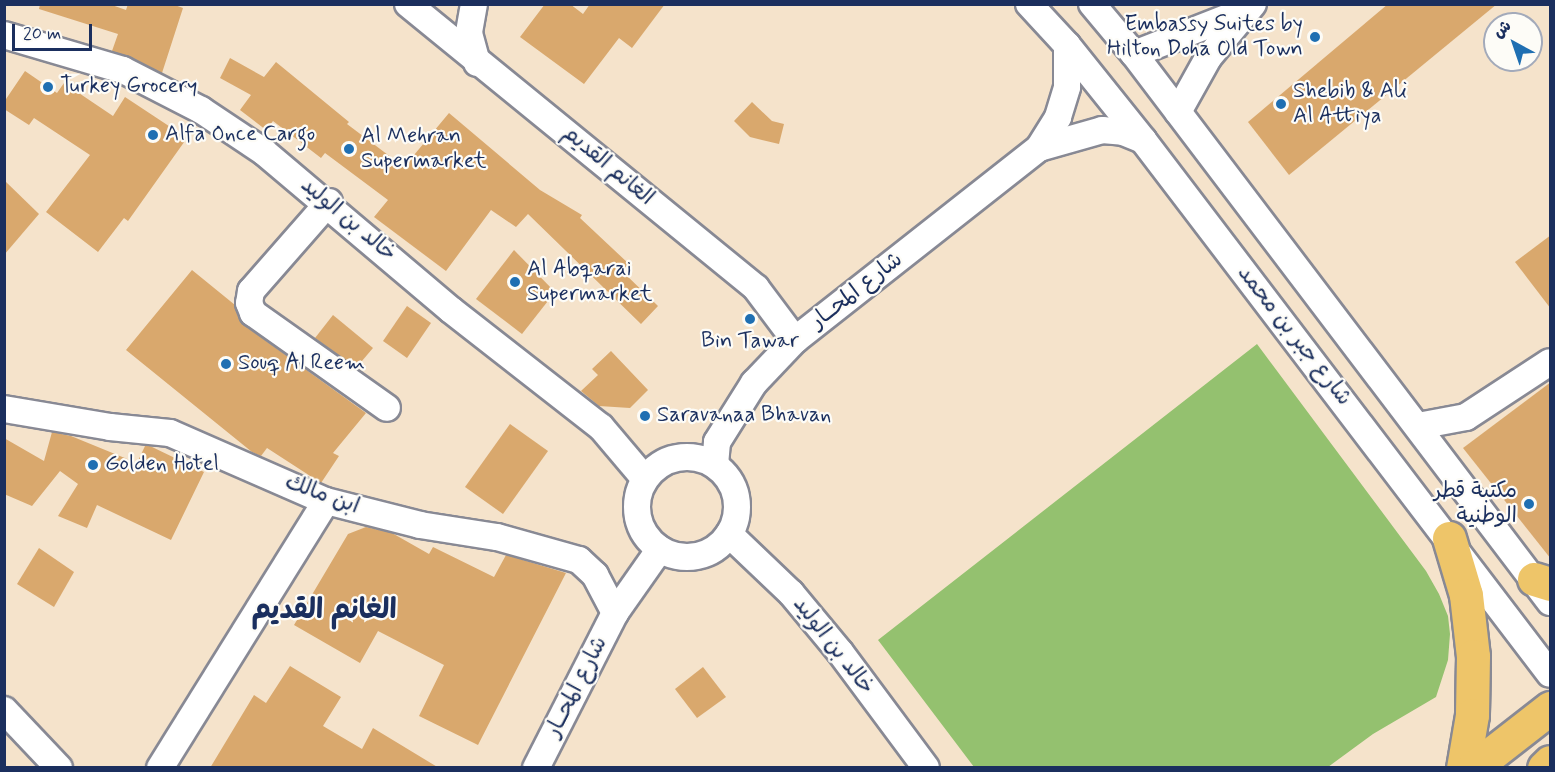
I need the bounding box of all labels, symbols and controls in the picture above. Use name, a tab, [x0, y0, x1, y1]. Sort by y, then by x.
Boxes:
place label: Embassy Suites by Hilton Doha Old Town	[1102, 11, 1303, 62]
scale bar	[15, 12, 94, 50]
north arrow	[1483, 12, 1543, 72]
text: ش	[1489, 16, 1516, 43]
text: 20 m	[23, 22, 61, 46]
marker: Embassy Suites by Hilton Doha Old Town	[1308, 30, 1322, 44]
place label: Turkey Grocery	[60, 74, 197, 100]
place label: Shebib & Ali Al Attiya	[1293, 78, 1407, 130]
marker: Turkey Grocery	[41, 80, 55, 94]
marker: Shebib & Ali Al Attiya	[1274, 97, 1288, 111]
street label: الغانم القديم	[557, 120, 659, 212]
place label: Alfa Once Cargo	[165, 122, 319, 148]
place label: Al Mehran Supermarket	[361, 123, 487, 174]
marker: Alfa Once Cargo	[146, 128, 160, 142]
marker: Al Mehran Supermarket	[342, 142, 356, 156]
street label: خالد بن الوليد	[295, 172, 401, 268]
street label: شارع المحــار	[806, 247, 908, 335]
place label: Al Abqarai Supermarket	[527, 256, 653, 308]
street label: شارع جبر بن محمد	[1231, 261, 1357, 411]
marker: Al Abqarai Supermarket	[508, 275, 522, 289]
marker: Bin Tawar	[743, 312, 757, 326]
place label: Bin Tawar	[703, 329, 797, 355]
place label: Souq Al Reem	[238, 351, 366, 377]
marker: Souq Al Reem	[219, 357, 233, 371]
place label: Saravanaa Bhavan	[657, 403, 829, 429]
marker: Saravanaa Bhavan	[638, 409, 652, 423]
place label: Golden Hotel	[105, 452, 217, 478]
marker: Golden Hotel	[86, 458, 100, 472]
street label: ابن مالك	[281, 469, 363, 521]
place label: مكتبة قطر الوطنية	[1434, 478, 1517, 530]
marker: مكتبة قطر الوطنية	[1522, 497, 1536, 511]
street label: خالد بن الوليد	[787, 592, 879, 700]
district label: الغانم القديم	[251, 594, 397, 628]
street label: شارع المحــار	[540, 632, 614, 742]

